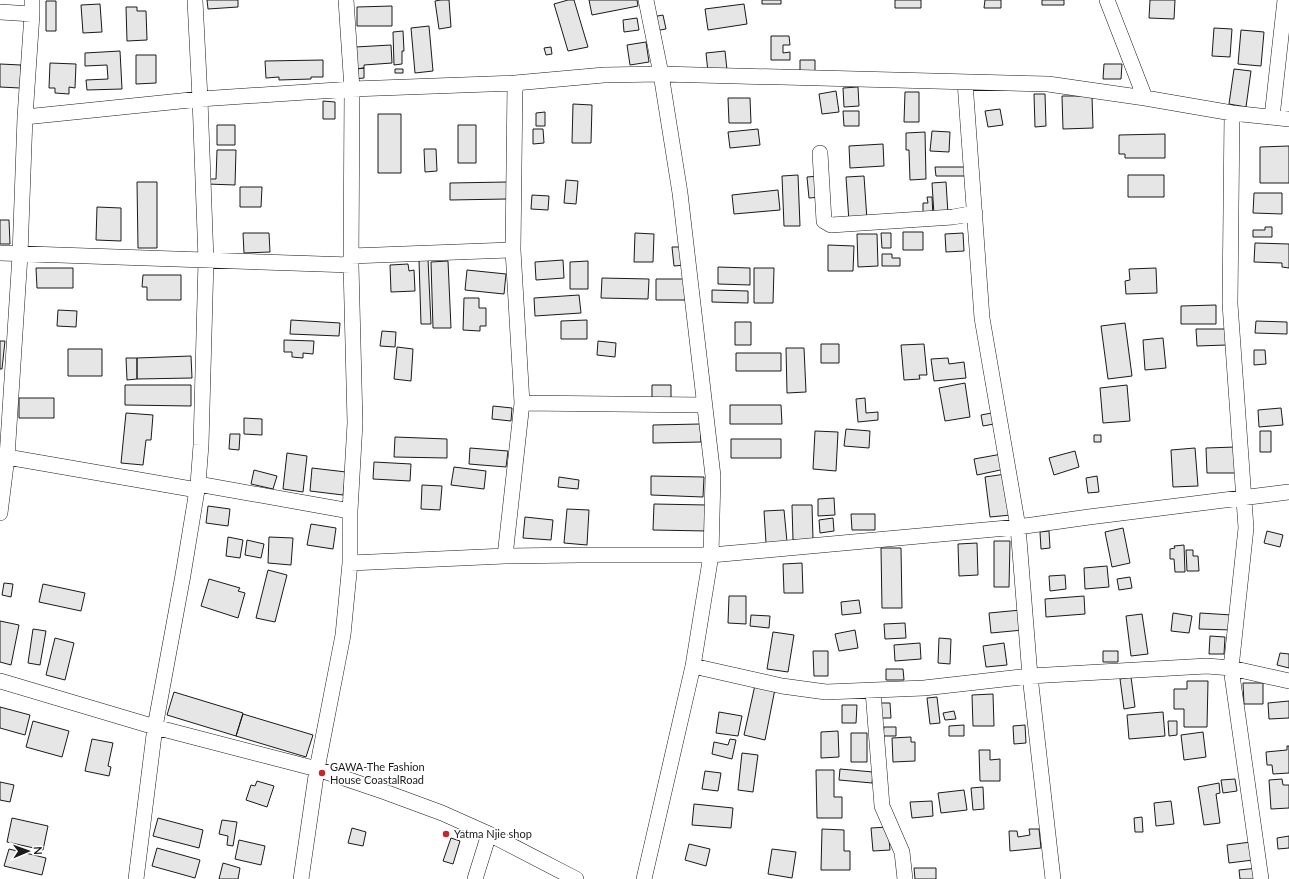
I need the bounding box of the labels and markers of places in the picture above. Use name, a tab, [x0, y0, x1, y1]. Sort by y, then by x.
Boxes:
place label: GAWA-The Fashion House CoastalRoad	[330, 760, 425, 786]
marker: GAWA-The Fashion House CoastalRoad	[317, 768, 327, 778]
place label: Yatma Njie shop	[454, 827, 532, 840]
marker: Yatma Njie shop	[441, 829, 451, 839]

